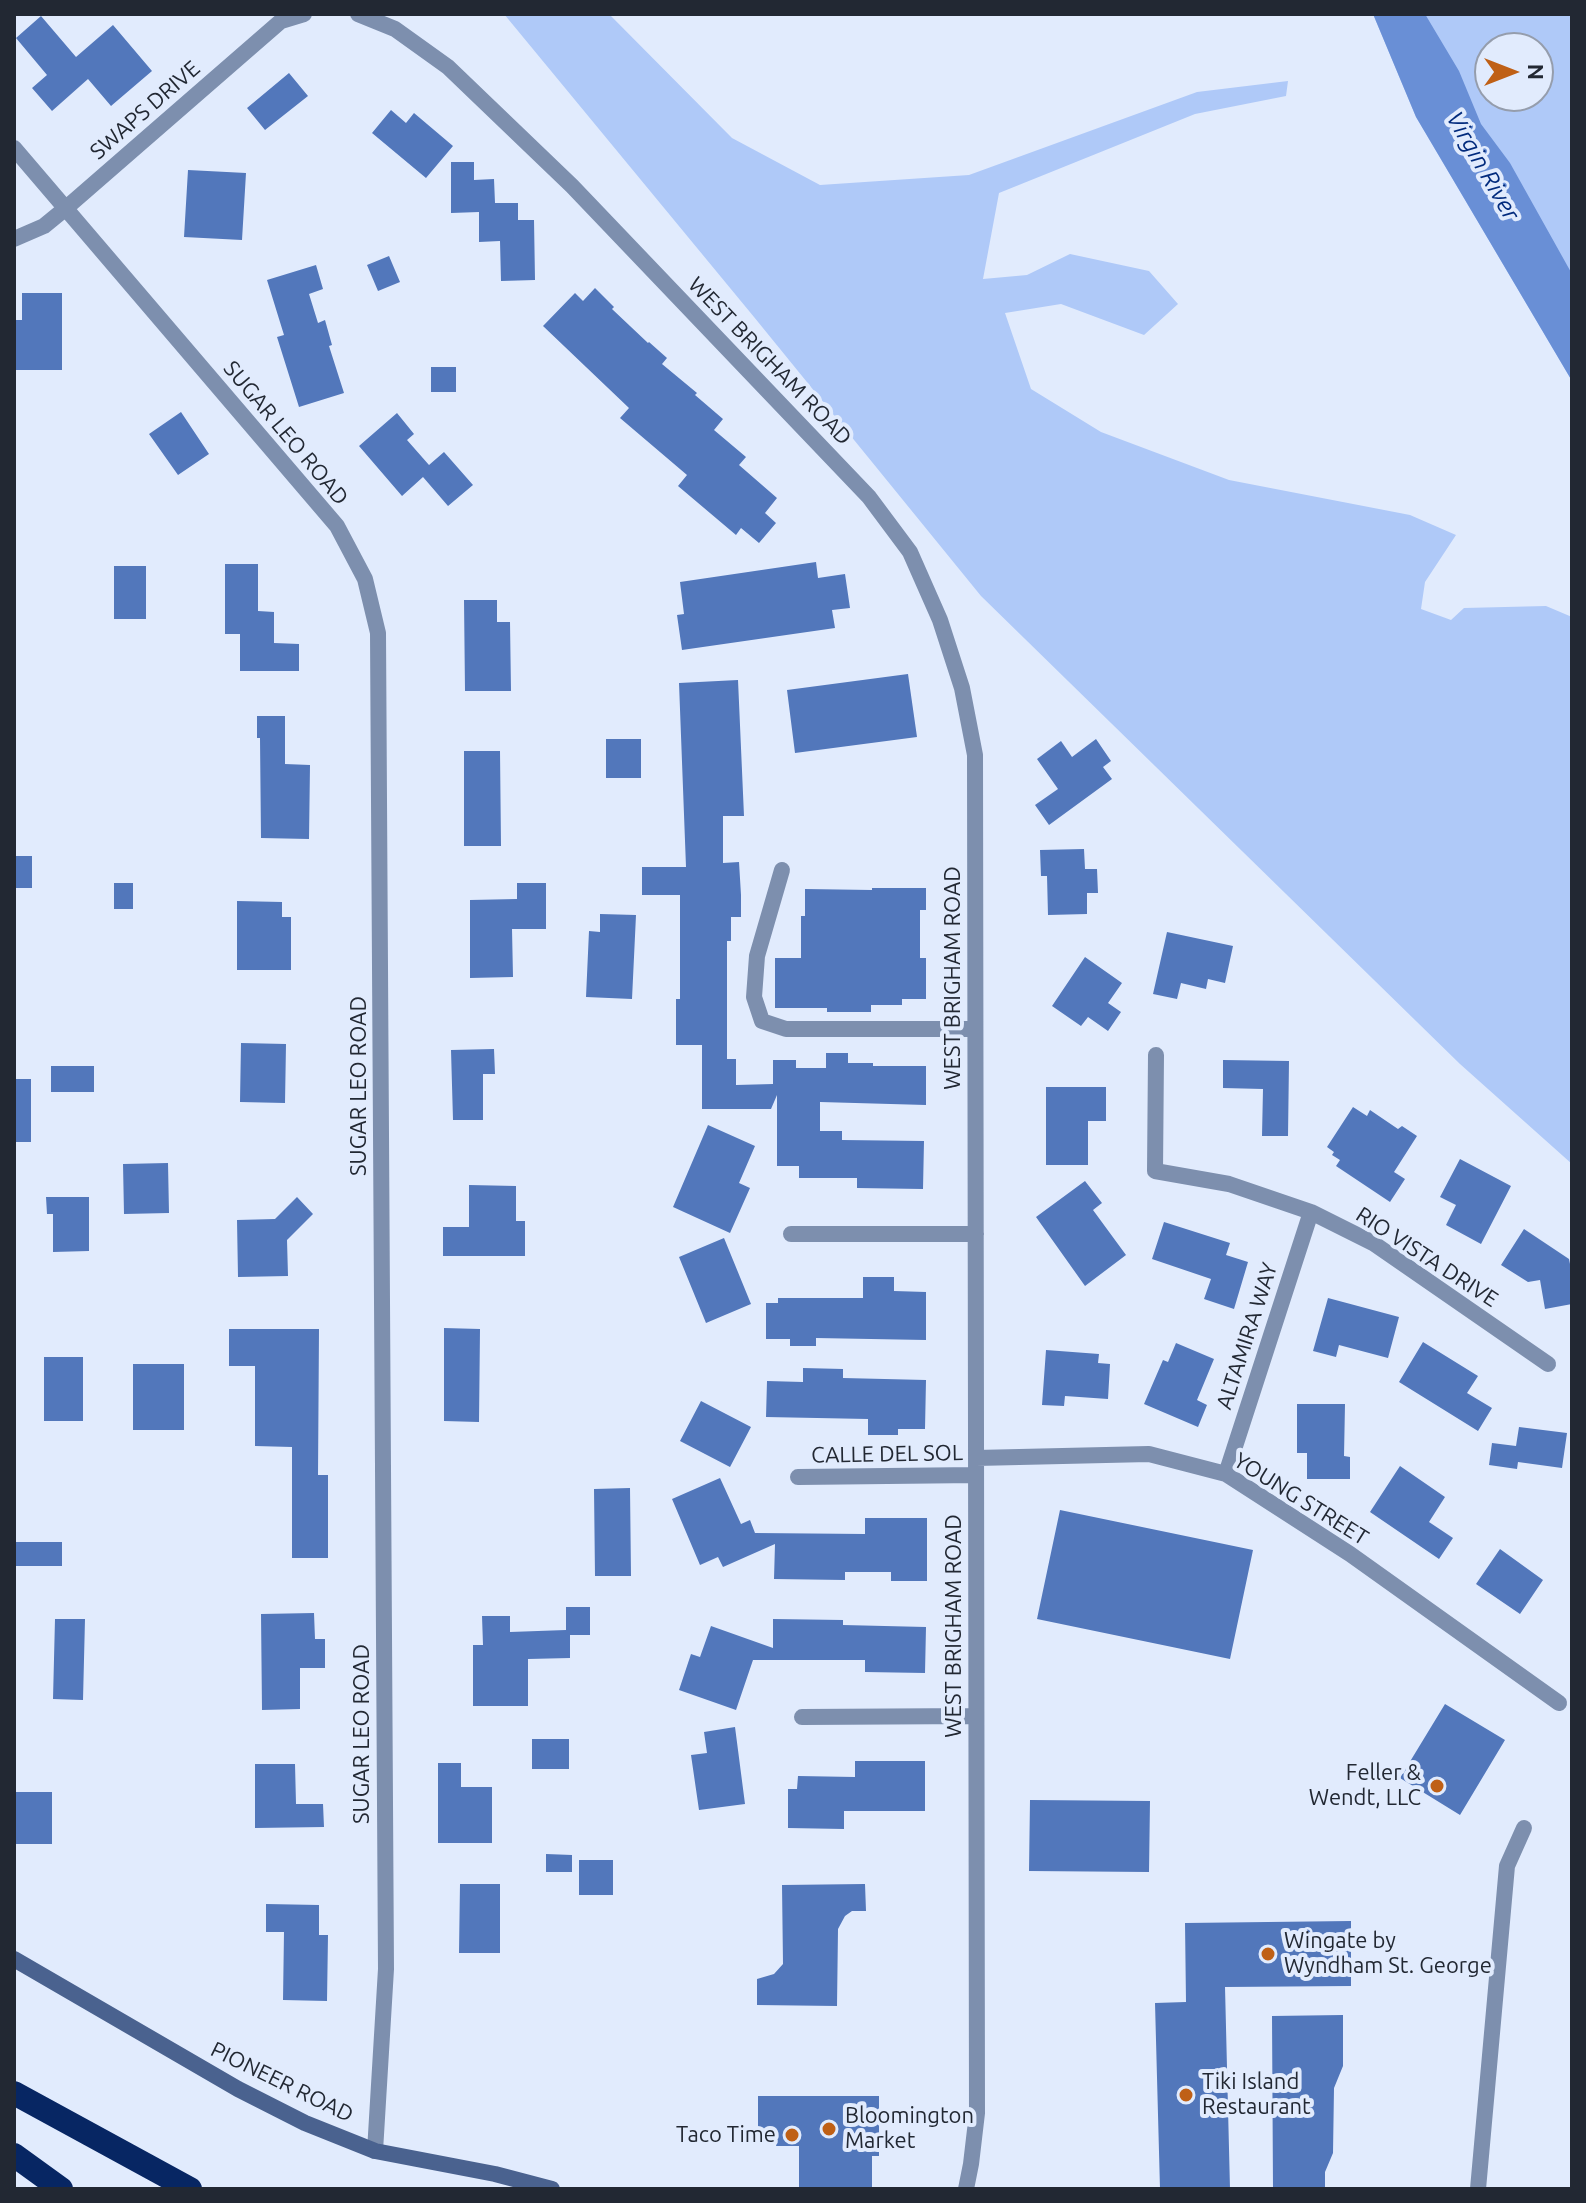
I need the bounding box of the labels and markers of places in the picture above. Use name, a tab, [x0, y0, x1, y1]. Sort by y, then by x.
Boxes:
place label: Feller & Wendt, LLC	[1309, 1760, 1421, 1812]
marker: Feller & Wendt, LLC	[1428, 1777, 1446, 1795]
place label: Wingate by Wyndham St. George	[1284, 1928, 1492, 1980]
marker: Wingate by Wyndham St. George	[1259, 1945, 1277, 1963]
place label: Tiki Island Restaurant	[1202, 2069, 1311, 2120]
marker: Tiki Island Restaurant	[1177, 2086, 1195, 2104]
place label: Bloomington Market	[845, 2103, 974, 2154]
marker: Bloomington Market	[820, 2120, 838, 2138]
place label: Taco Time	[676, 2122, 776, 2148]
marker: Taco Time	[783, 2126, 801, 2144]

